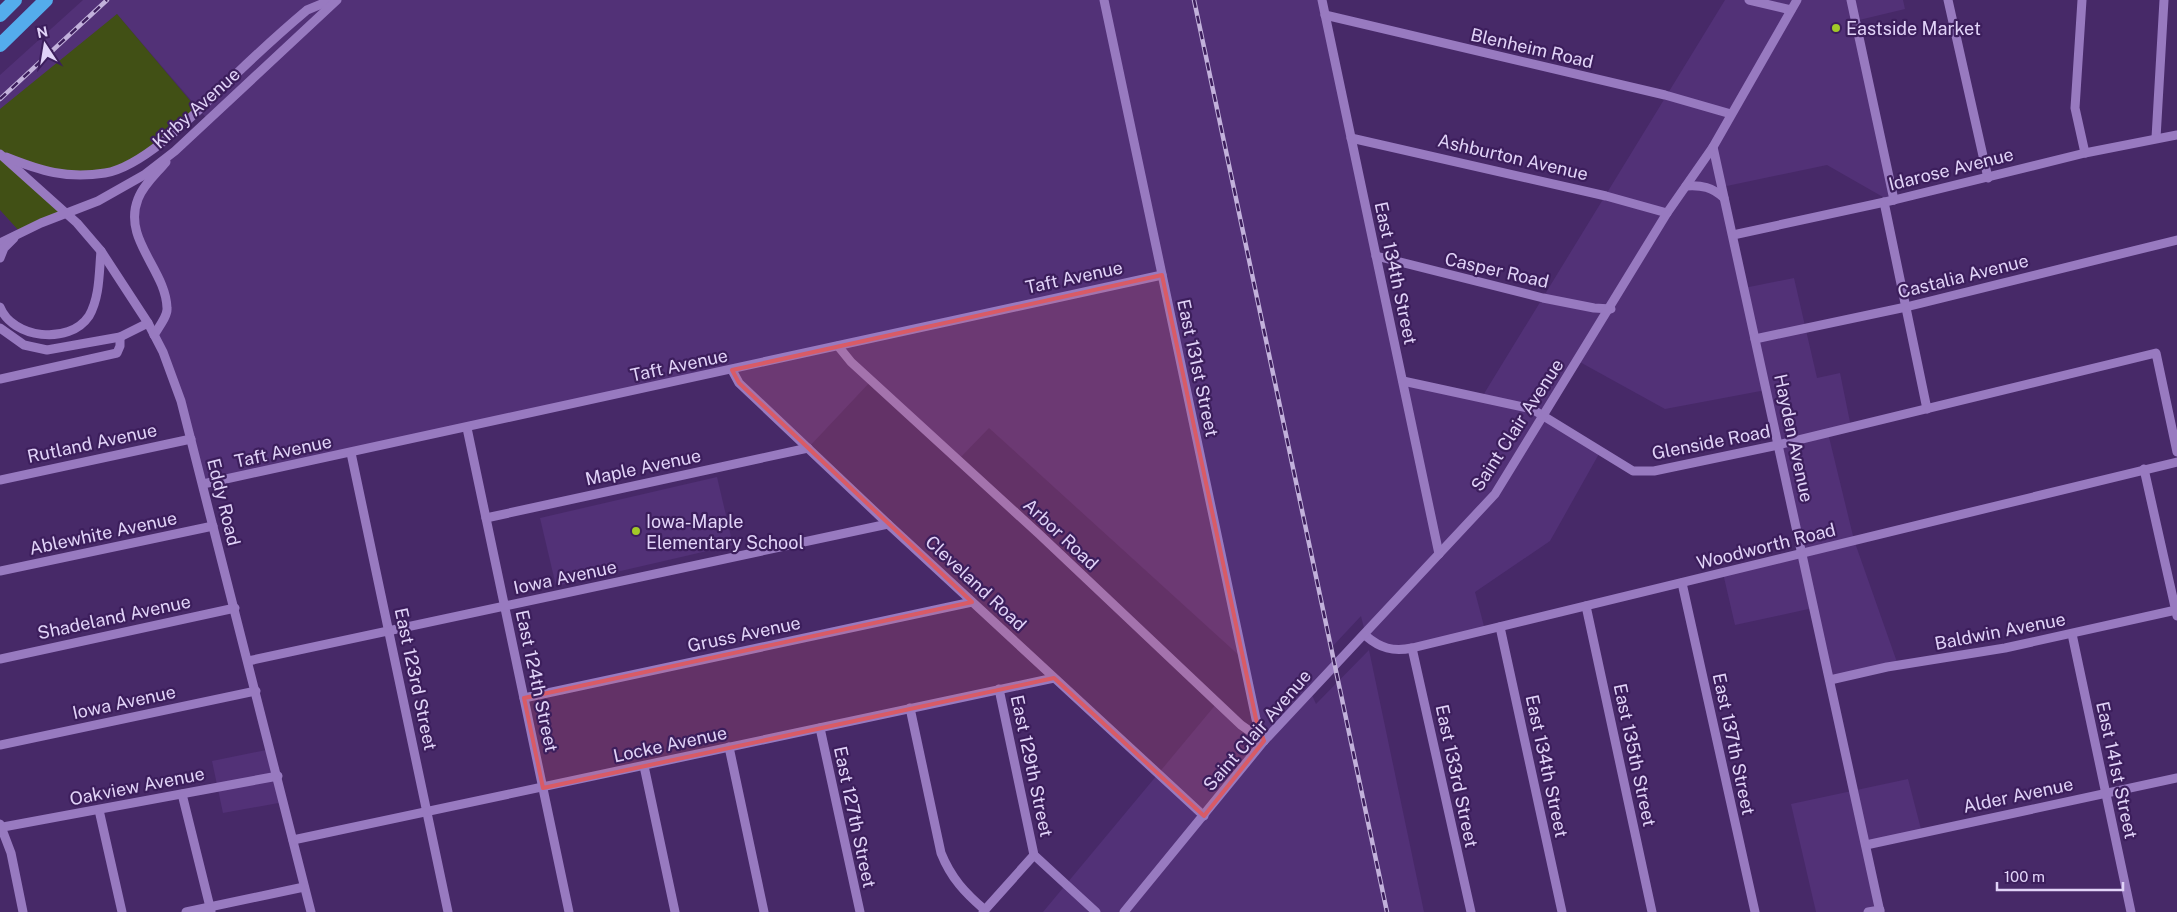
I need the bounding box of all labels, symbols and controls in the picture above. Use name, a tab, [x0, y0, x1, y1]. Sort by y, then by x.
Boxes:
place label: Eastside Market	[1846, 18, 1981, 39]
north arrow	[20, 20, 70, 70]
marker: Eastside Market	[1830, 22, 1842, 34]
text: N	[35, 23, 49, 41]
street label: Blenheim Road	[1469, 24, 1595, 72]
street label: Kirby Avenue	[148, 63, 244, 153]
street label: Ashburton Avenue	[1436, 129, 1590, 185]
street label: Idarose Avenue	[1886, 143, 2016, 195]
street label: East 134th Street	[1371, 200, 1421, 346]
street label: Casper Road	[1443, 248, 1551, 292]
street label: Castalia Avenue	[1895, 250, 2031, 302]
street label: Taft Avenue	[1023, 256, 1125, 298]
street label: East 131st Street	[1173, 297, 1223, 439]
street label: Taft Avenue	[628, 344, 730, 386]
street label: Saint Clair Avenue	[1466, 355, 1568, 495]
street label: Hayden Avenue	[1770, 372, 1818, 504]
street label: Rutland Avenue	[25, 419, 159, 467]
street label: Glenside Road	[1650, 420, 1772, 464]
street label: Taft Avenue	[232, 430, 334, 472]
street label: Maple Avenue	[583, 444, 703, 490]
street label: Eddy Road	[203, 456, 245, 548]
street label: Arbor Road	[1019, 494, 1103, 574]
street label: Ablewhite Avenue	[27, 507, 179, 559]
place label: Iowa-Maple Elementary School	[646, 511, 804, 553]
street label: Woodworth Road	[1694, 519, 1838, 573]
marker: Iowa-Maple Elementary School	[630, 525, 642, 537]
street label: Cleveland Road	[921, 531, 1031, 635]
street label: Iowa Avenue	[511, 556, 619, 598]
street label: Shadeland Avenue	[36, 591, 192, 643]
street label: East 123rd Street	[391, 606, 441, 752]
street label: East 124th Street	[512, 608, 562, 754]
street label: Baldwin Avenue	[1933, 608, 2067, 654]
street label: Gruss Avenue	[686, 612, 802, 656]
street label: Saint Clair Avenue	[1199, 665, 1315, 795]
street label: East 137th Street	[1709, 671, 1759, 817]
street label: Iowa Avenue	[70, 681, 178, 723]
street label: East 135th Street	[1610, 682, 1660, 828]
street label: East 129th Street	[1007, 693, 1057, 839]
street label: East 134th Street	[1522, 693, 1572, 839]
street label: East 141st Street	[2092, 699, 2142, 841]
street label: East 133rd Street	[1432, 703, 1482, 849]
street label: Locke Avenue	[611, 722, 729, 766]
street label: East 127th Street	[830, 744, 880, 890]
street label: Oakview Avenue	[68, 763, 206, 809]
street label: Alder Avenue	[1961, 773, 2075, 817]
scale bar	[1997, 860, 2123, 892]
text: 100 m	[2004, 868, 2045, 885]

